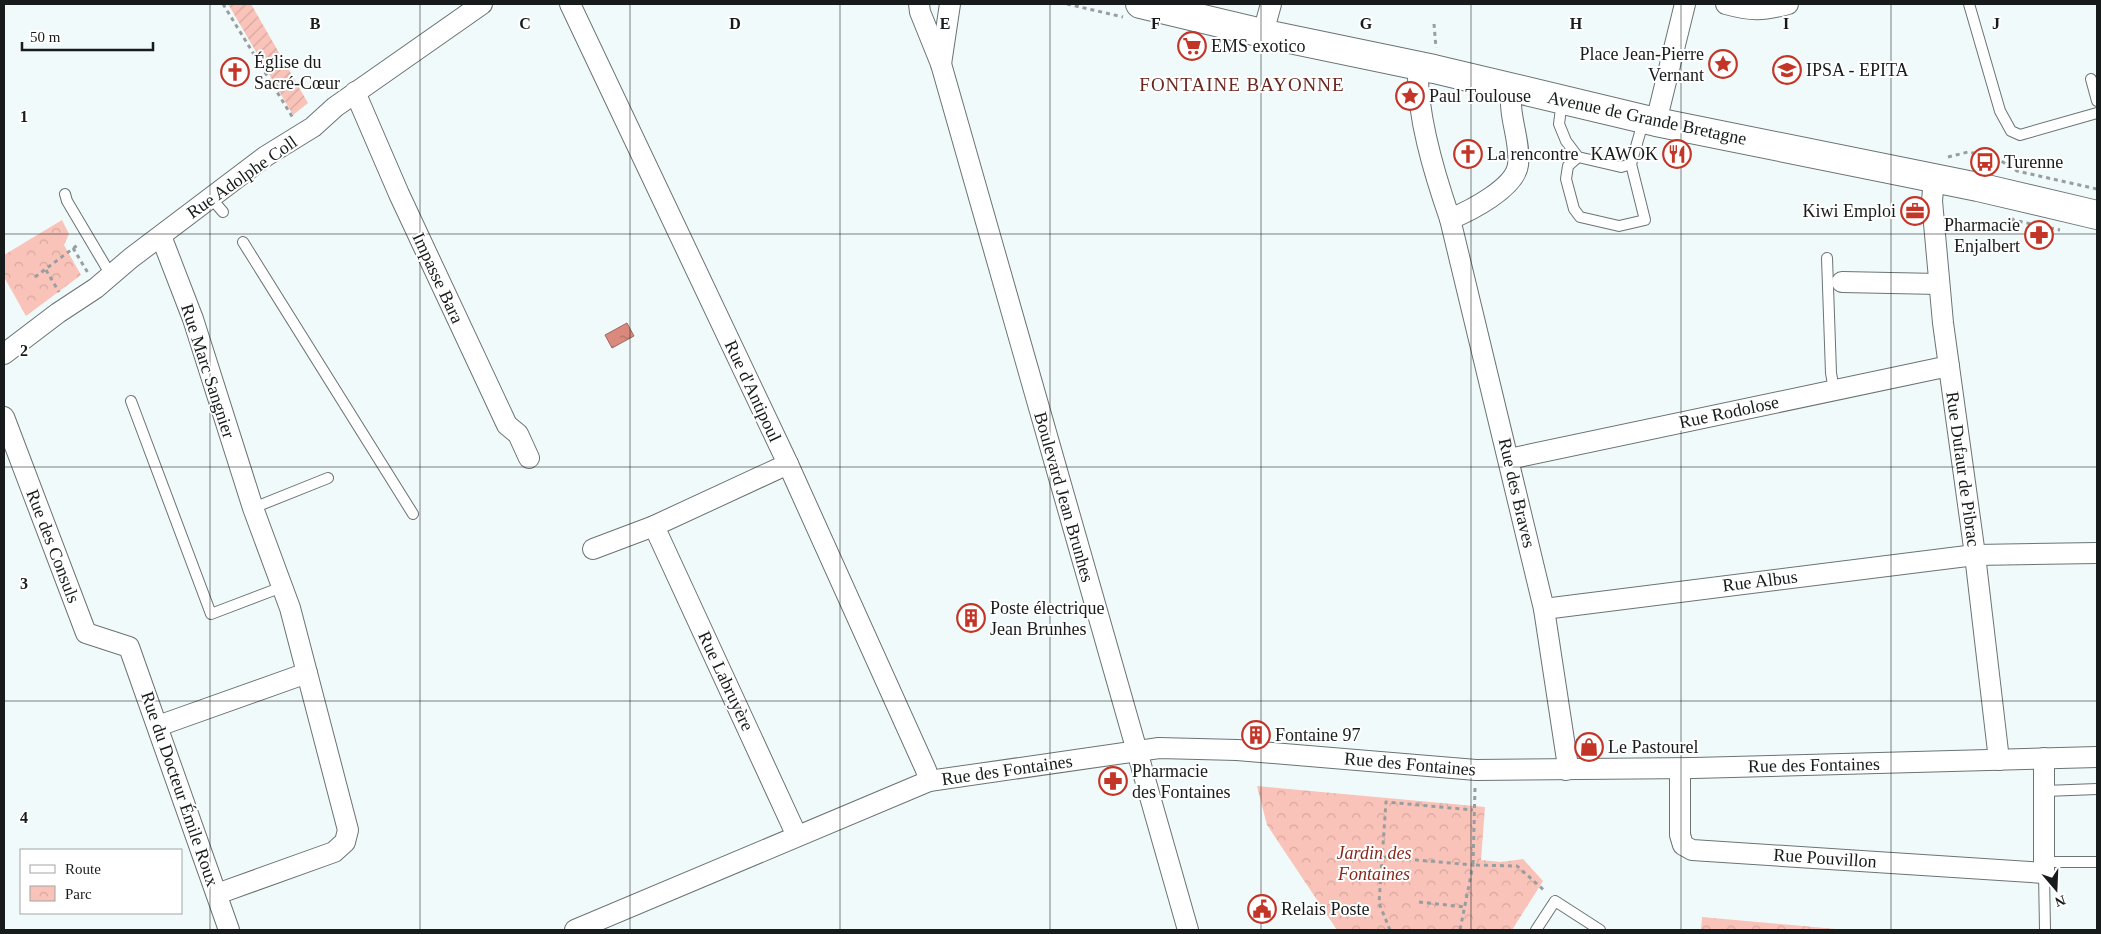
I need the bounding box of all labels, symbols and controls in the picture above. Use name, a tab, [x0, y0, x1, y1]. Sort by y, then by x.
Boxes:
text: B	[310, 15, 321, 32]
text: C	[519, 15, 531, 32]
text: D	[729, 15, 741, 32]
text: E	[940, 15, 950, 32]
text: F	[1151, 15, 1161, 32]
text: G	[1360, 15, 1373, 32]
text: H	[1570, 15, 1583, 32]
text: I	[1783, 15, 1789, 32]
text: J	[1992, 15, 2000, 32]
scale bar	[22, 20, 154, 52]
text: 50 m	[30, 29, 61, 45]
supermarket icon: EMS exotico	[1177, 31, 1207, 61]
place label: EMS exotico	[1211, 36, 1306, 56]
place label: Place Jean-Pierre Vernant	[1580, 44, 1704, 85]
place icon: Place Jean-Pierre Vernant	[1708, 49, 1738, 79]
place label: Église du Sacré-Cœur	[254, 51, 340, 93]
school or university icon: IPSA - EPITA	[1772, 55, 1802, 85]
church icon: Église du Sacré-Cœur	[220, 57, 250, 87]
place label: IPSA - EPITA	[1806, 60, 1909, 80]
district label: FONTAINE BAYONNE	[1139, 74, 1345, 95]
place icon: Paul Toulouse	[1395, 81, 1425, 111]
place label: Paul Toulouse	[1429, 86, 1531, 106]
street label: Avenue de Grande Bretagne	[1546, 87, 1748, 149]
text: 1	[20, 108, 28, 125]
street label: Rue Adolphe Coll	[183, 132, 301, 222]
church icon: La rencontre	[1453, 139, 1483, 169]
restaurant icon: KAWOK	[1662, 139, 1692, 169]
place label: La rencontre	[1487, 144, 1578, 164]
place label: KAWOK	[1590, 144, 1658, 164]
bus stop icon: Turenne	[1970, 147, 2000, 177]
place label: Turenne	[2004, 152, 2063, 172]
office icon: Kiwi Emploi	[1900, 196, 1930, 226]
place label: Kiwi Emploi	[1803, 201, 1896, 221]
place label: Pharmacie Enjalbert	[1944, 215, 2020, 256]
pharmacy icon: Pharmacie Enjalbert	[2024, 220, 2054, 250]
street label: Impasse Bara	[408, 230, 468, 326]
street label: Rue Marc Sangnier	[177, 301, 239, 441]
street label: Rue d'Antipoul	[721, 337, 785, 445]
text: 2	[20, 342, 28, 359]
street label: Rue Dufaur de Pibrac	[1942, 390, 1984, 548]
street label: Rue Rodolose	[1677, 392, 1781, 432]
street label: Boulevard Jean Brunhes	[1030, 410, 1098, 584]
street label: Rue des Braves	[1495, 436, 1539, 550]
street label: Rue des Consuls	[22, 486, 84, 606]
street label: Rue Albus	[1721, 566, 1799, 596]
text: 3	[20, 575, 28, 592]
place label: Poste électrique Jean Brunhes	[990, 598, 1104, 639]
building icon: Poste électrique Jean Brunhes	[956, 603, 986, 633]
street label: Rue Labruyère	[694, 628, 758, 734]
street label: Rue du Docteur Émile Roux	[137, 689, 224, 889]
building icon: Fontaine 97	[1241, 720, 1271, 750]
place label: Fontaine 97	[1275, 725, 1361, 745]
shop icon: Le Pastourel	[1574, 732, 1604, 762]
place label: Le Pastourel	[1608, 737, 1698, 757]
street label: Rue des Fontaines	[1343, 748, 1477, 780]
street label: Rue des Fontaines	[940, 751, 1074, 789]
street label: Rue des Fontaines	[1748, 754, 1880, 776]
place label: Pharmacie des Fontaines	[1132, 761, 1231, 802]
pharmacy icon: Pharmacie des Fontaines	[1098, 766, 1128, 796]
text: 4	[20, 809, 28, 826]
park label: Jardin des Fontaines	[1337, 843, 1411, 884]
street label: Rue Pouvillon	[1773, 844, 1877, 872]
legend	[20, 849, 182, 914]
text: Route	[65, 861, 101, 877]
north arrow	[2031, 864, 2081, 914]
text: Parc	[65, 886, 92, 902]
text: N	[2053, 892, 2067, 910]
public building icon: Relais Poste	[1247, 894, 1277, 924]
place label: Relais Poste	[1281, 899, 1370, 919]

